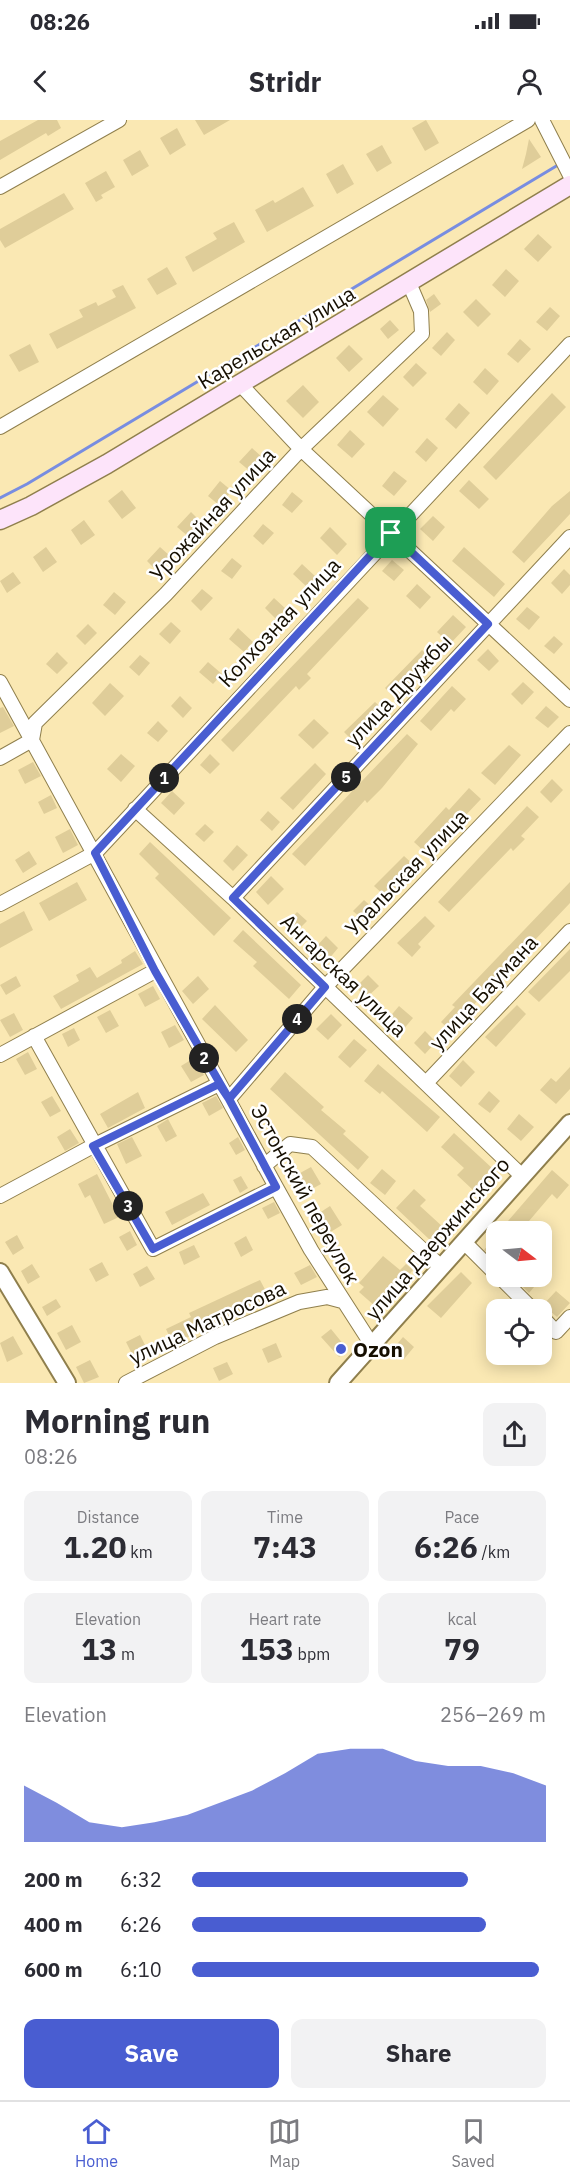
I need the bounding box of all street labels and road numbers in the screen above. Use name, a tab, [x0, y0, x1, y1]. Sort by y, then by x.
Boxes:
street label: Карельская улица	[192, 279, 360, 395]
street label: Урожайная улица	[143, 441, 281, 587]
street label: Колхозная улица	[212, 551, 346, 693]
street label: улица Дружбы	[339, 628, 457, 752]
street label: Уральская улица	[338, 803, 474, 941]
street label: Ангарская улица	[275, 907, 413, 1043]
street label: улица Баумана	[422, 929, 544, 1055]
street label: Эстонский переулок	[245, 1099, 367, 1289]
street label: улица Дзержинского	[358, 1151, 516, 1325]
street label: улица Матросова	[124, 1273, 290, 1371]

